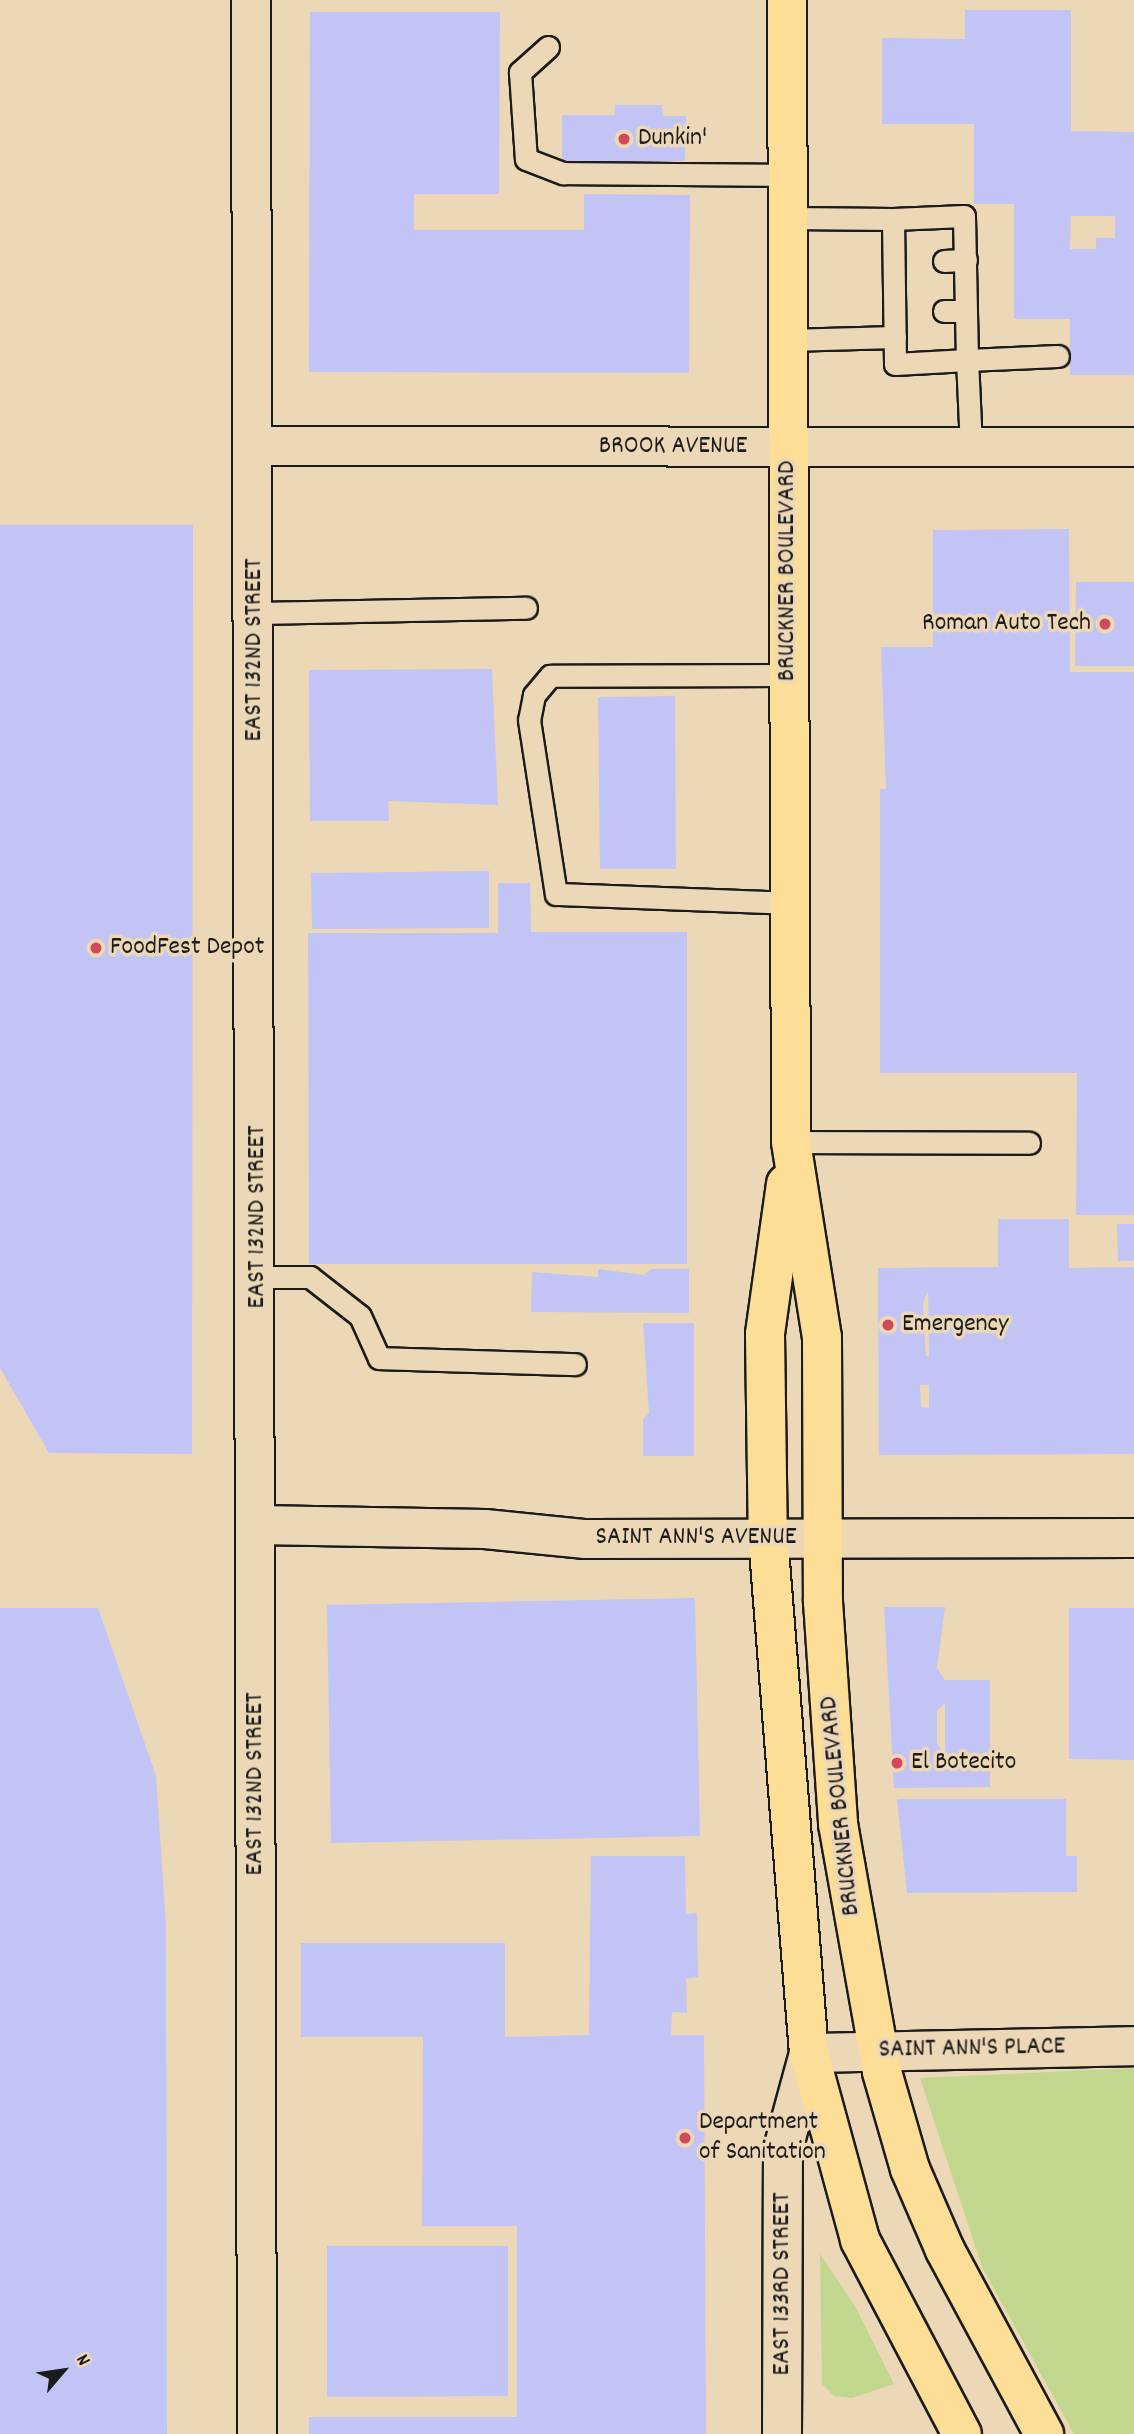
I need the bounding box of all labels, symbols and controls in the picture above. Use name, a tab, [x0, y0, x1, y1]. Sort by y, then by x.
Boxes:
place label: Dunkin'	[638, 123, 707, 155]
marker: Dunkin'	[616, 131, 632, 147]
street label: BROOK AVENUE	[599, 431, 747, 463]
street label: BRUCKNER BOULEVARD	[772, 461, 804, 681]
street label: EAST 132ND STREET	[239, 558, 271, 742]
place label: Roman Auto Tech	[922, 608, 1091, 640]
marker: Roman Auto Tech	[1097, 616, 1113, 632]
place label: FoodFest Depot	[110, 932, 264, 964]
marker: FoodFest Depot	[88, 940, 104, 956]
street label: EAST 132ND STREET	[242, 1125, 274, 1309]
place label: Emergency	[902, 1309, 1009, 1341]
marker: Emergency	[880, 1317, 896, 1333]
street label: SAINT ANN'S AVENUE	[595, 1522, 797, 1554]
street label: EAST 132ND STREET	[240, 1692, 272, 1876]
street label: BRUCKNER BOULEVARD	[814, 1695, 868, 1917]
place label: El Botecito	[911, 1747, 1016, 1779]
marker: El Botecito	[889, 1755, 905, 1771]
street label: SAINT ANN'S PLACE	[878, 2032, 1066, 2066]
place label: Department of Sanitation	[699, 2107, 826, 2168]
marker: Department of Sanitation	[677, 2130, 693, 2146]
street label: EAST 133RD STREET	[767, 2192, 799, 2376]
north arrow	[28, 2336, 98, 2406]
text: N	[68, 2350, 96, 2371]

